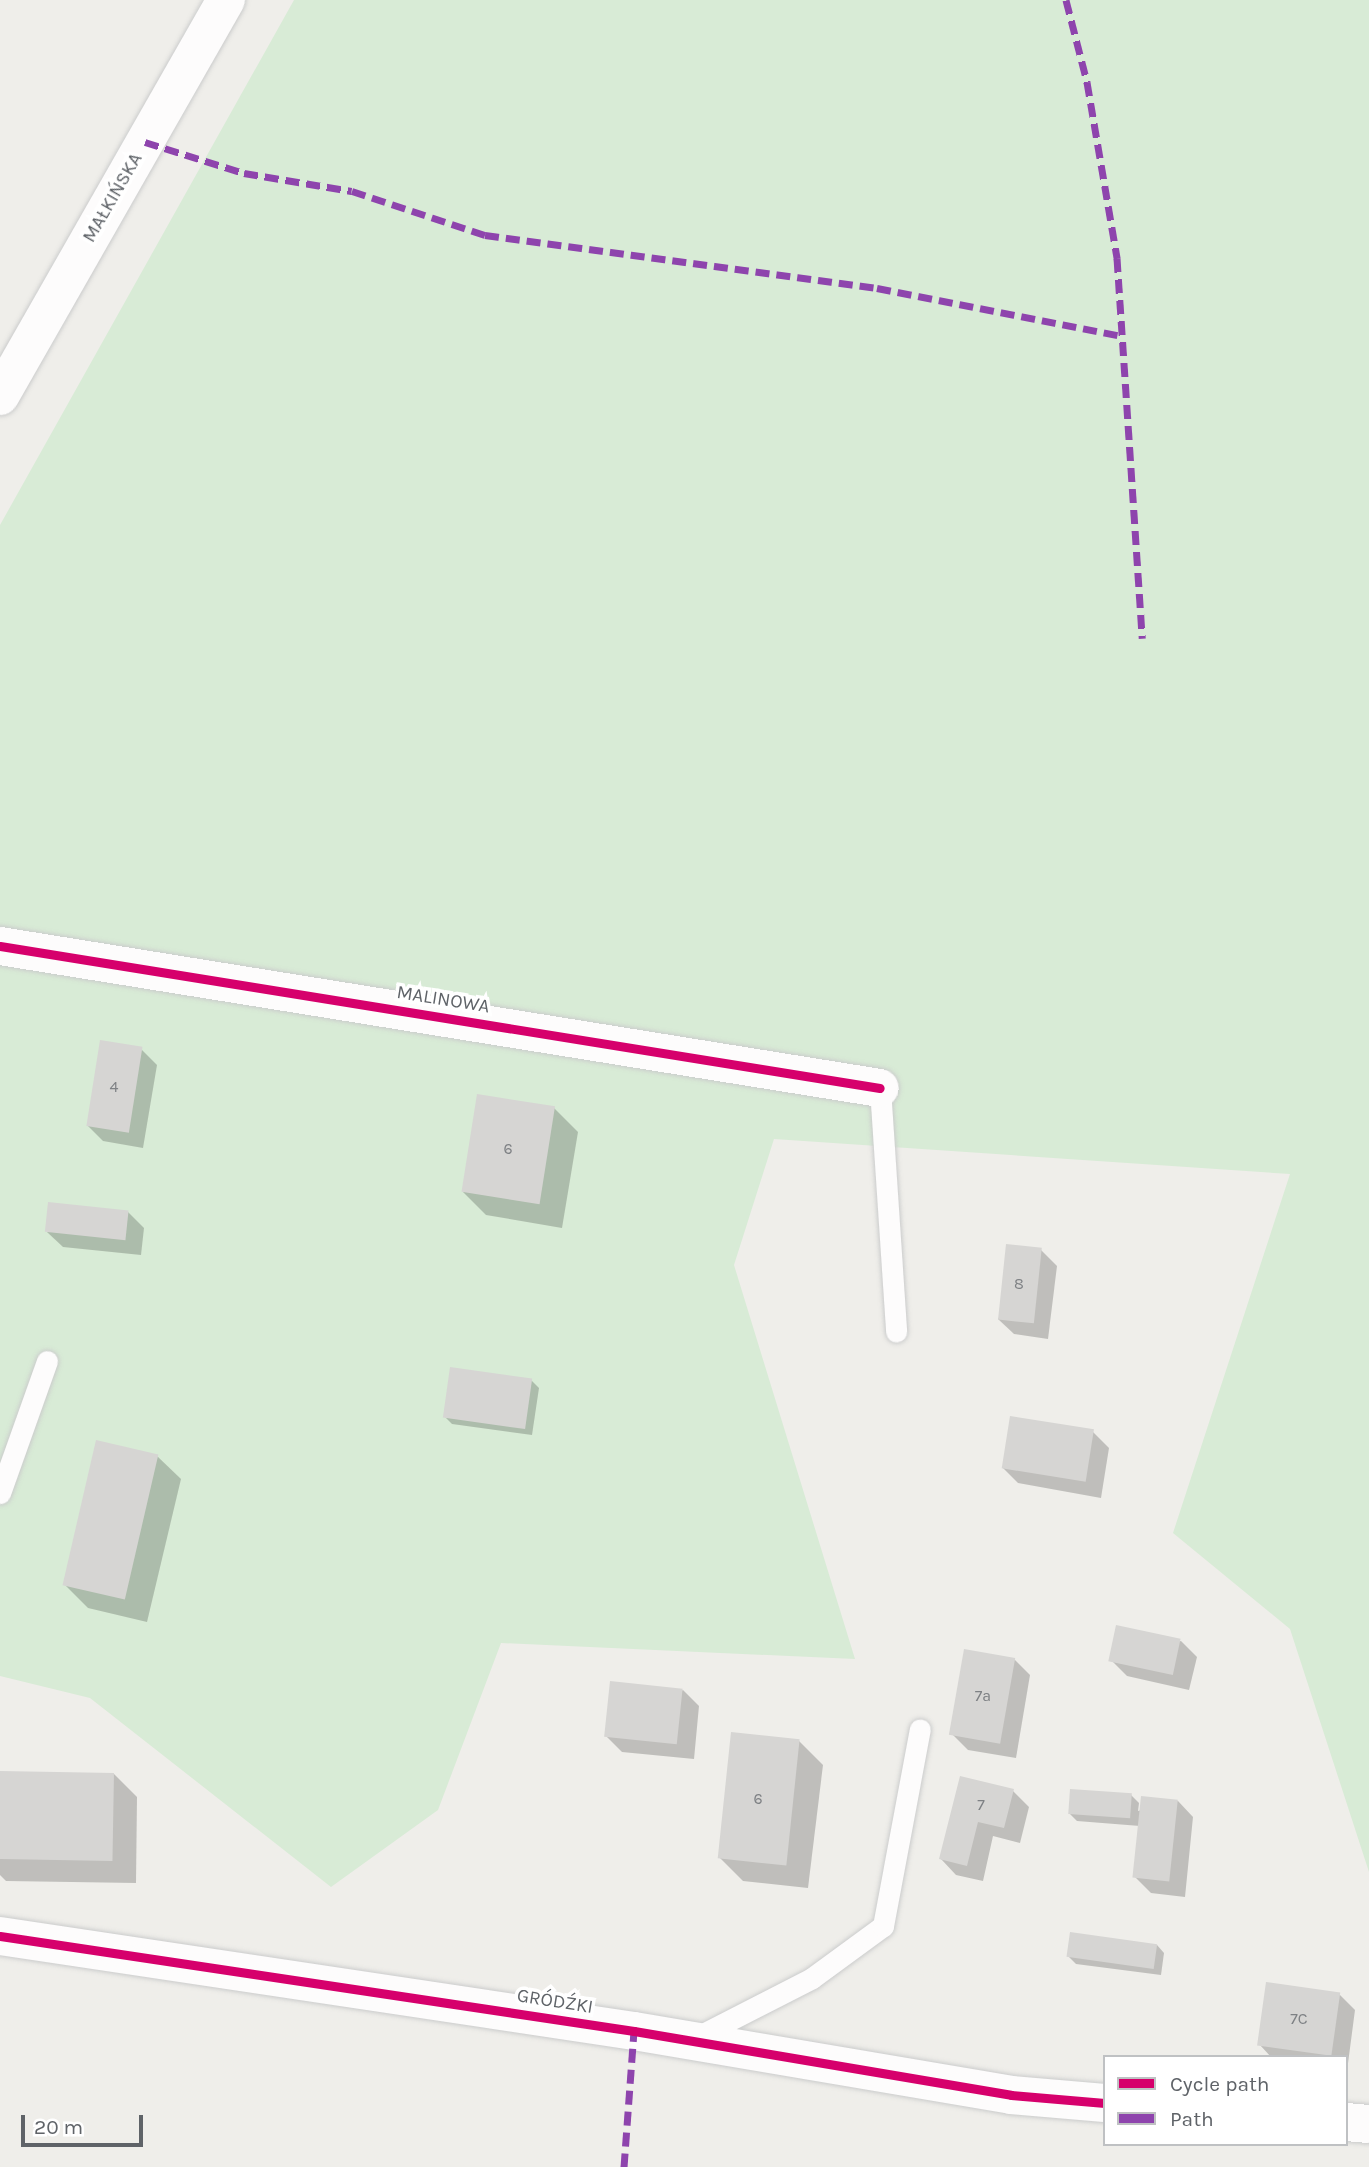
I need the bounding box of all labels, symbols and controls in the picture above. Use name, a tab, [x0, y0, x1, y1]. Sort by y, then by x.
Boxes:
street label: MAŁKIŃSKA	[78, 149, 148, 247]
street label: MALINOWA	[395, 981, 491, 1019]
house number: 4	[110, 1077, 118, 1097]
house number: 6	[503, 1139, 513, 1159]
house number: 8	[1014, 1274, 1024, 1294]
house number: 7a	[975, 1686, 991, 1706]
house number: 6	[753, 1789, 763, 1809]
house number: 7	[977, 1795, 985, 1815]
street label: GRÓDŹKI	[515, 1985, 595, 2019]
house number: 7C	[1290, 2009, 1308, 2029]
legend	[1103, 2055, 1348, 2146]
text: Cycle path	[1170, 2072, 1270, 2096]
scale bar	[24, 2100, 147, 2144]
text: Path	[1170, 2107, 1214, 2131]
text: 20 m	[34, 2115, 83, 2139]

